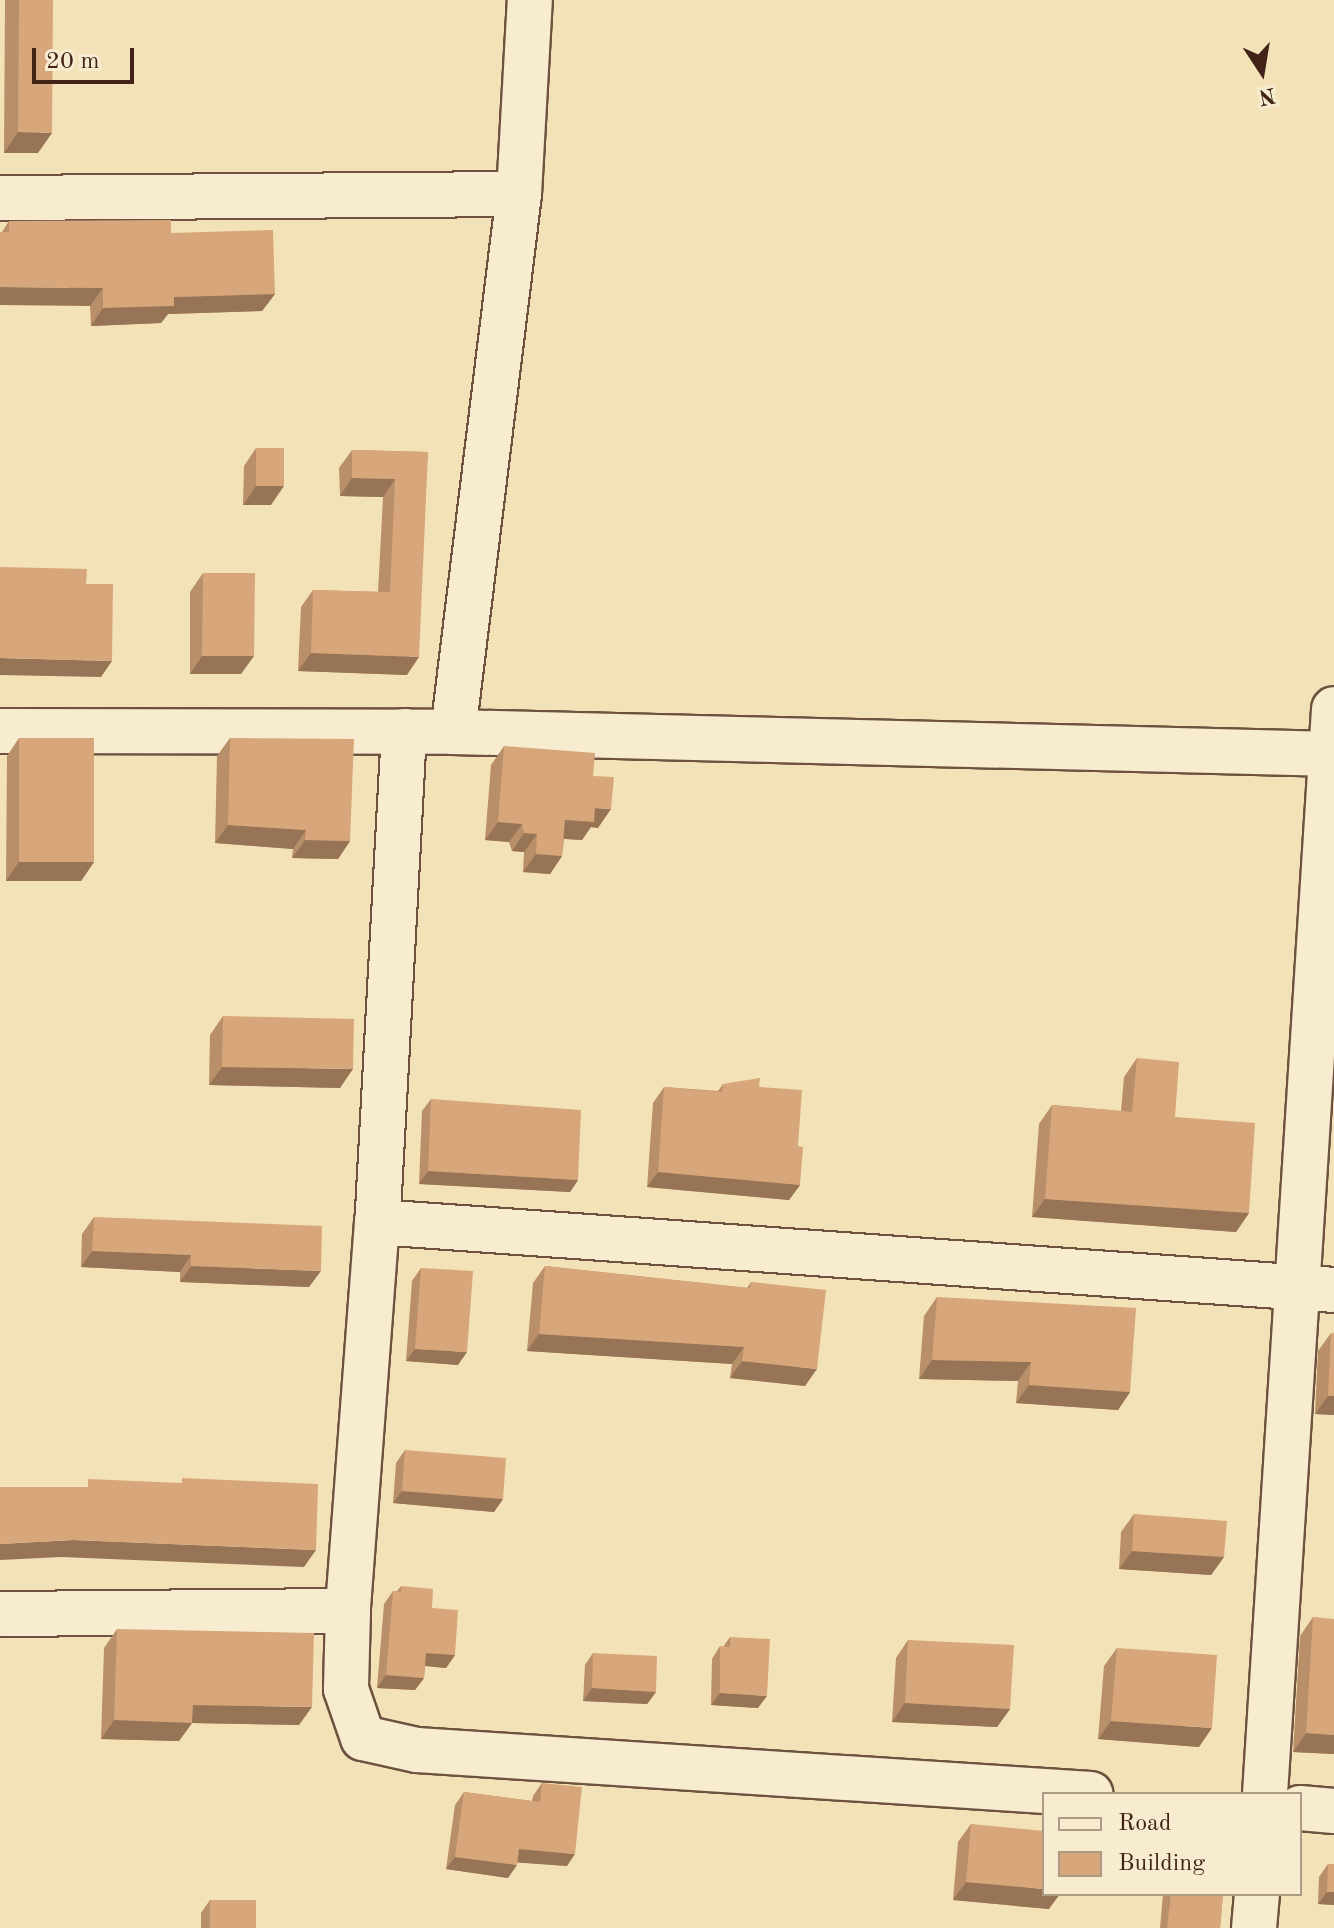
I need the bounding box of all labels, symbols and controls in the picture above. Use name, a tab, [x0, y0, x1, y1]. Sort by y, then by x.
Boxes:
scale bar	[36, 32, 138, 82]
north arrow	[1222, 32, 1302, 112]
text: 20 m	[46, 50, 100, 74]
text: N	[1256, 83, 1277, 108]
legend	[1042, 1792, 1302, 1896]
text: Road	[1118, 1812, 1171, 1836]
text: Building	[1118, 1852, 1205, 1876]

